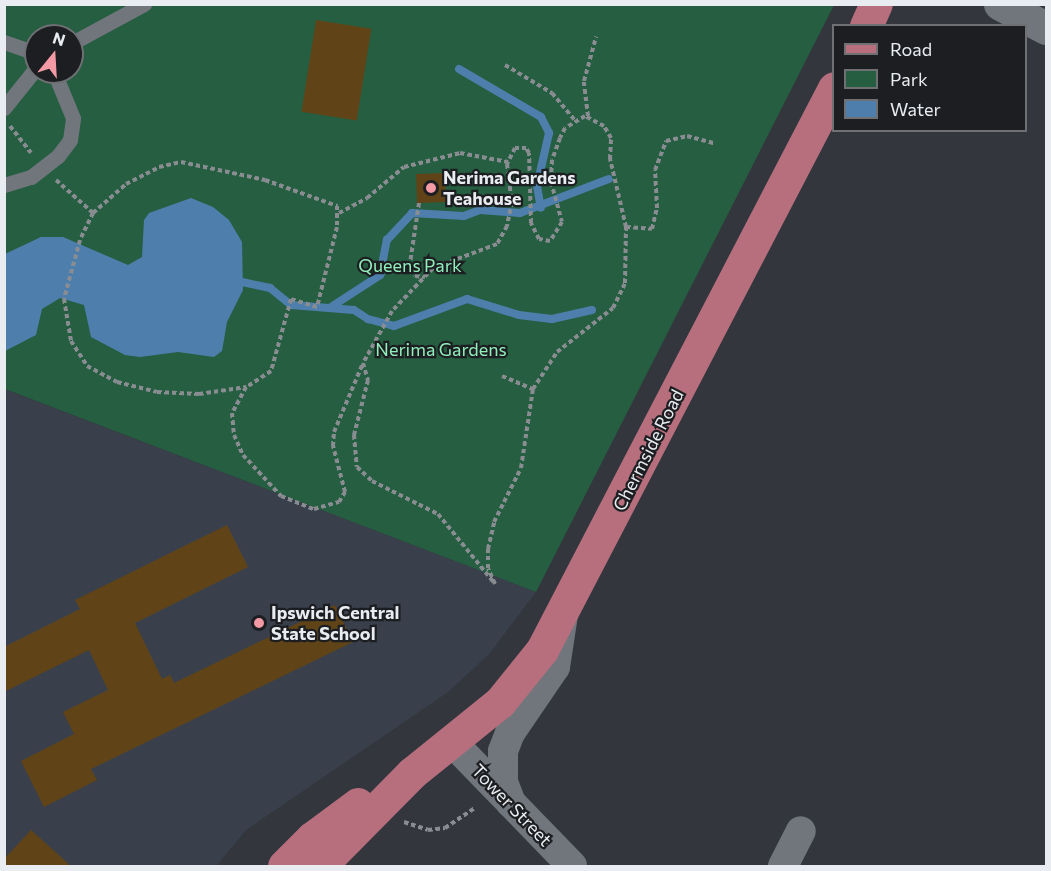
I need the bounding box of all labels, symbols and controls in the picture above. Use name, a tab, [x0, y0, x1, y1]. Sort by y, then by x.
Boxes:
north arrow	[24, 24, 84, 84]
legend	[832, 24, 1027, 132]
text: N	[50, 27, 68, 49]
text: Road	[890, 38, 932, 60]
text: Park	[890, 68, 928, 90]
text: Water	[890, 98, 941, 120]
place label: Nerima Gardens Teahouse	[443, 167, 576, 210]
marker: Nerima Gardens Teahouse	[424, 181, 438, 195]
park label: Queens Park	[358, 254, 462, 276]
park label: Nerima Gardens	[375, 338, 507, 360]
street label: Chermside Road	[608, 386, 688, 514]
place label: Ipswich Central State School	[271, 602, 399, 644]
marker: Ipswich Central State School	[252, 616, 266, 630]
street label: Tower Street	[468, 759, 556, 851]

